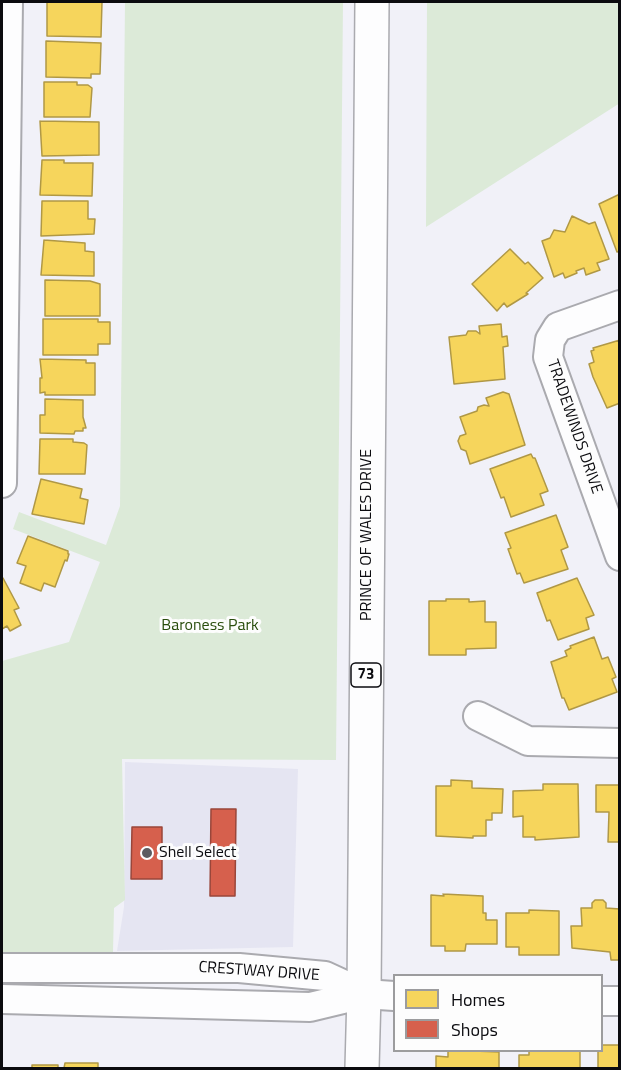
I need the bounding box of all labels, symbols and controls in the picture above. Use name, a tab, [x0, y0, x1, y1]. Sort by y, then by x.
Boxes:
street label: TRADEWINDS DRIVE	[542, 357, 606, 497]
street label: PRINCE OF WALES DRIVE	[357, 449, 377, 621]
park label: Baroness Park	[161, 616, 259, 636]
road number: 73	[351, 663, 381, 687]
place label: Shell Select	[159, 843, 236, 863]
marker: Shell Select	[140, 846, 154, 860]
street label: CRESTWAY DRIVE	[198, 958, 320, 986]
legend	[393, 974, 603, 1052]
text: Homes	[451, 986, 505, 1013]
text: Shops	[451, 1016, 498, 1043]

